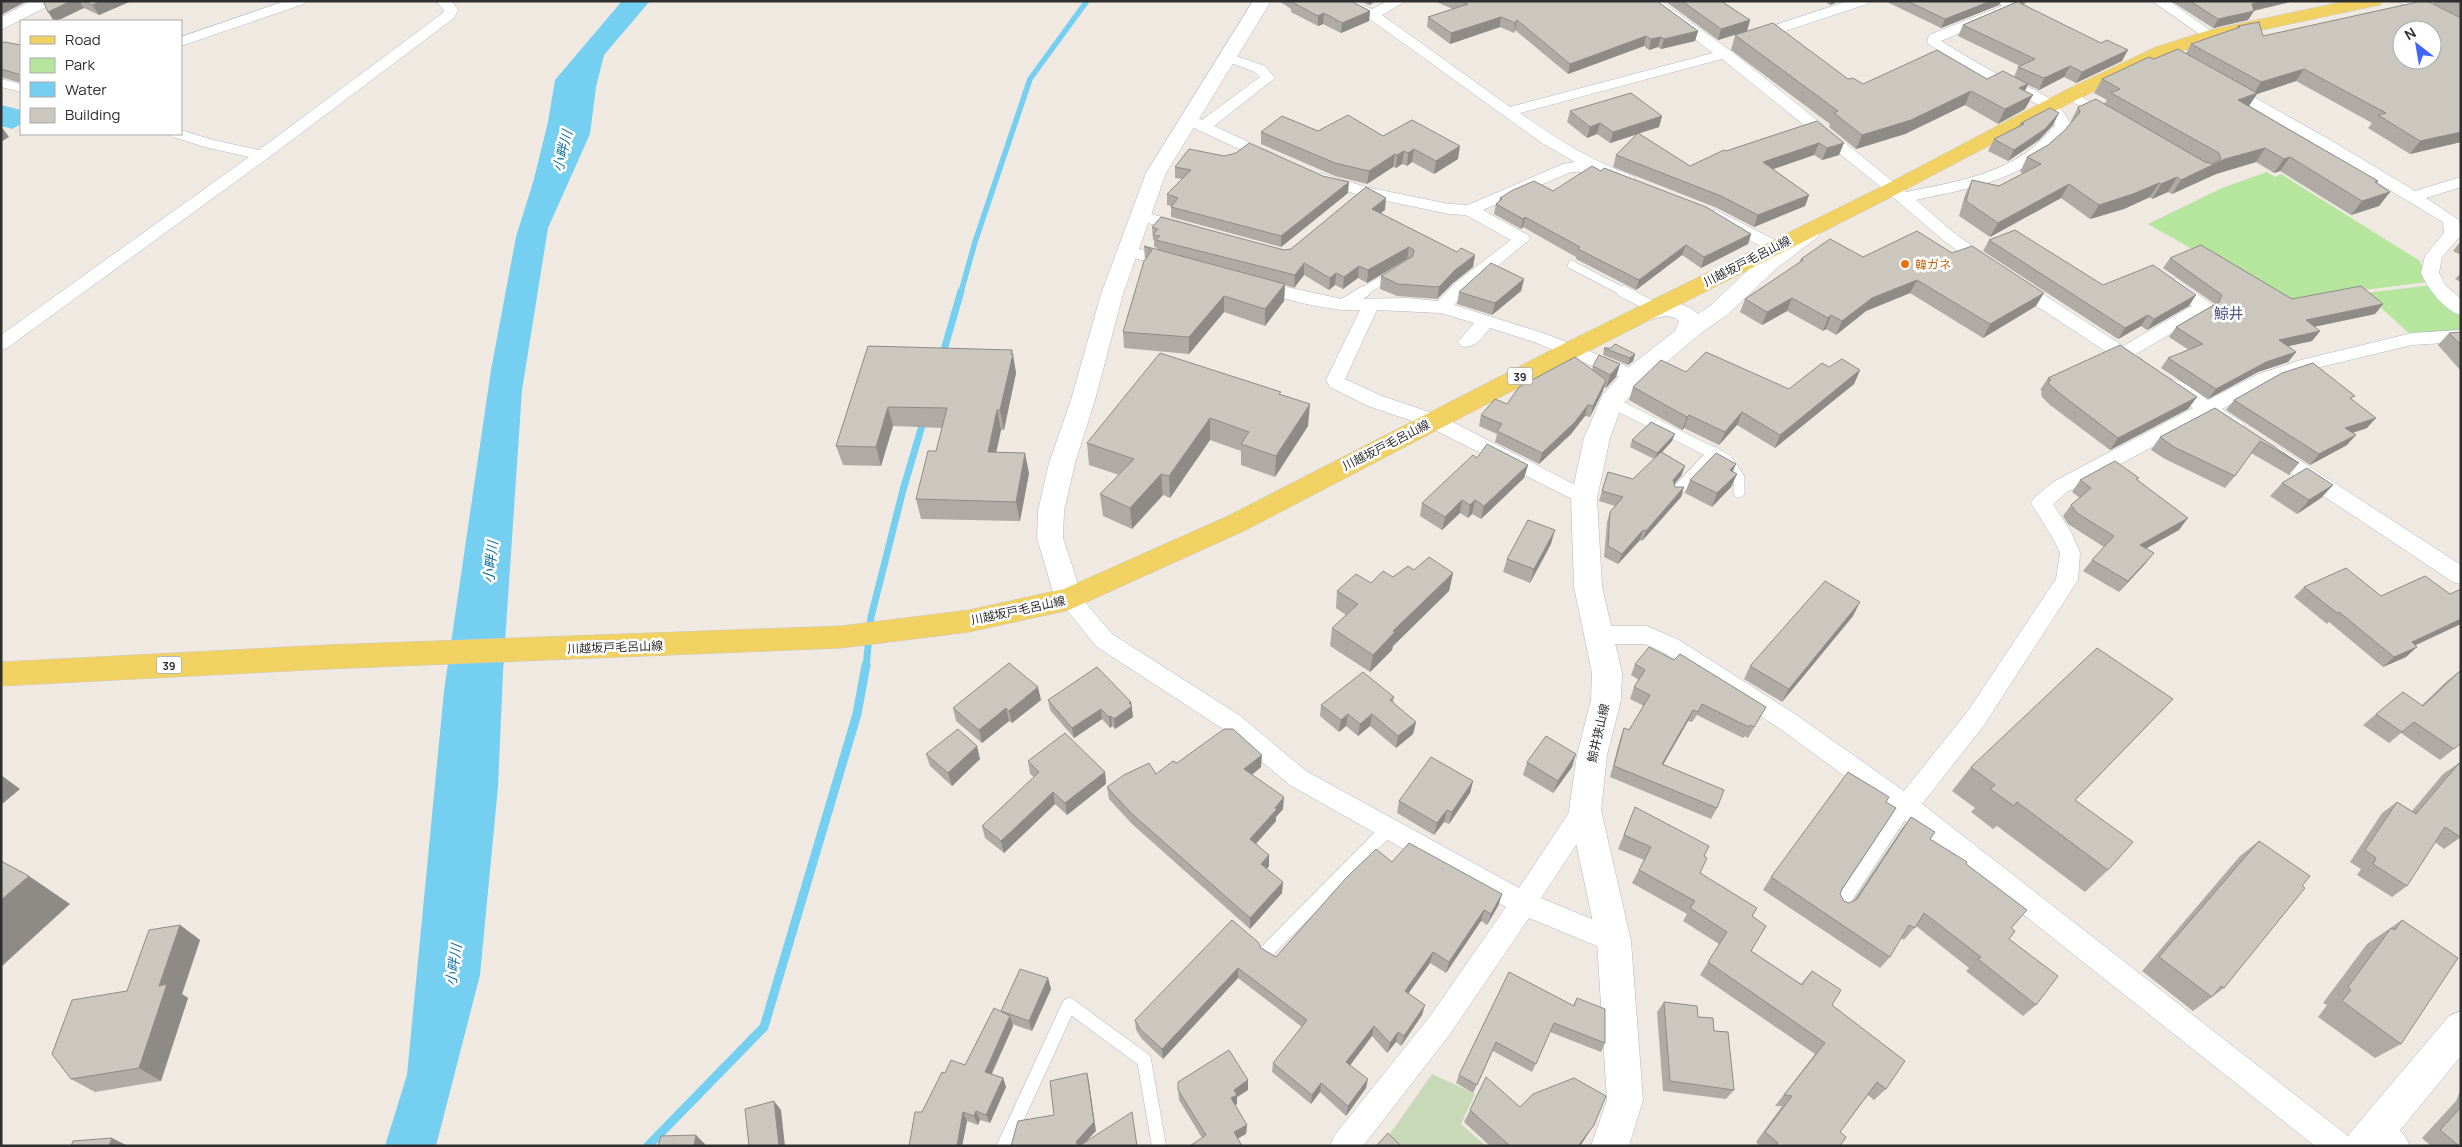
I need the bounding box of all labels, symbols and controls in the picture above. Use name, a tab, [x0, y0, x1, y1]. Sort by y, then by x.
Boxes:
legend	[20, 20, 182, 135]
north arrow	[2392, 20, 2442, 70]
text: N	[2401, 23, 2419, 44]
text: Road	[65, 29, 101, 50]
text: Park	[65, 54, 95, 75]
text: Water	[65, 79, 107, 100]
text: Building	[65, 104, 120, 125]
water label: 小畔川	[548, 126, 577, 174]
street label: 川越坂戸毛呂山線	[1700, 232, 1794, 290]
place label: 韓ガネ	[1915, 256, 1951, 273]
marker: 韓ガネ	[1899, 258, 1911, 270]
district label: 鯨井	[2214, 303, 2244, 324]
road number: 39	[1508, 368, 1532, 384]
street label: 川越坂戸毛呂山線	[1339, 416, 1433, 474]
water label: 小畔川	[478, 538, 502, 584]
street label: 川越坂戸毛呂山線	[969, 592, 1067, 628]
street label: 川越坂戸毛呂山線	[567, 637, 663, 657]
road number: 39	[156, 656, 182, 674]
street label: 鯨井狭山線	[1583, 702, 1613, 764]
water label: 小畔川	[441, 941, 466, 987]

